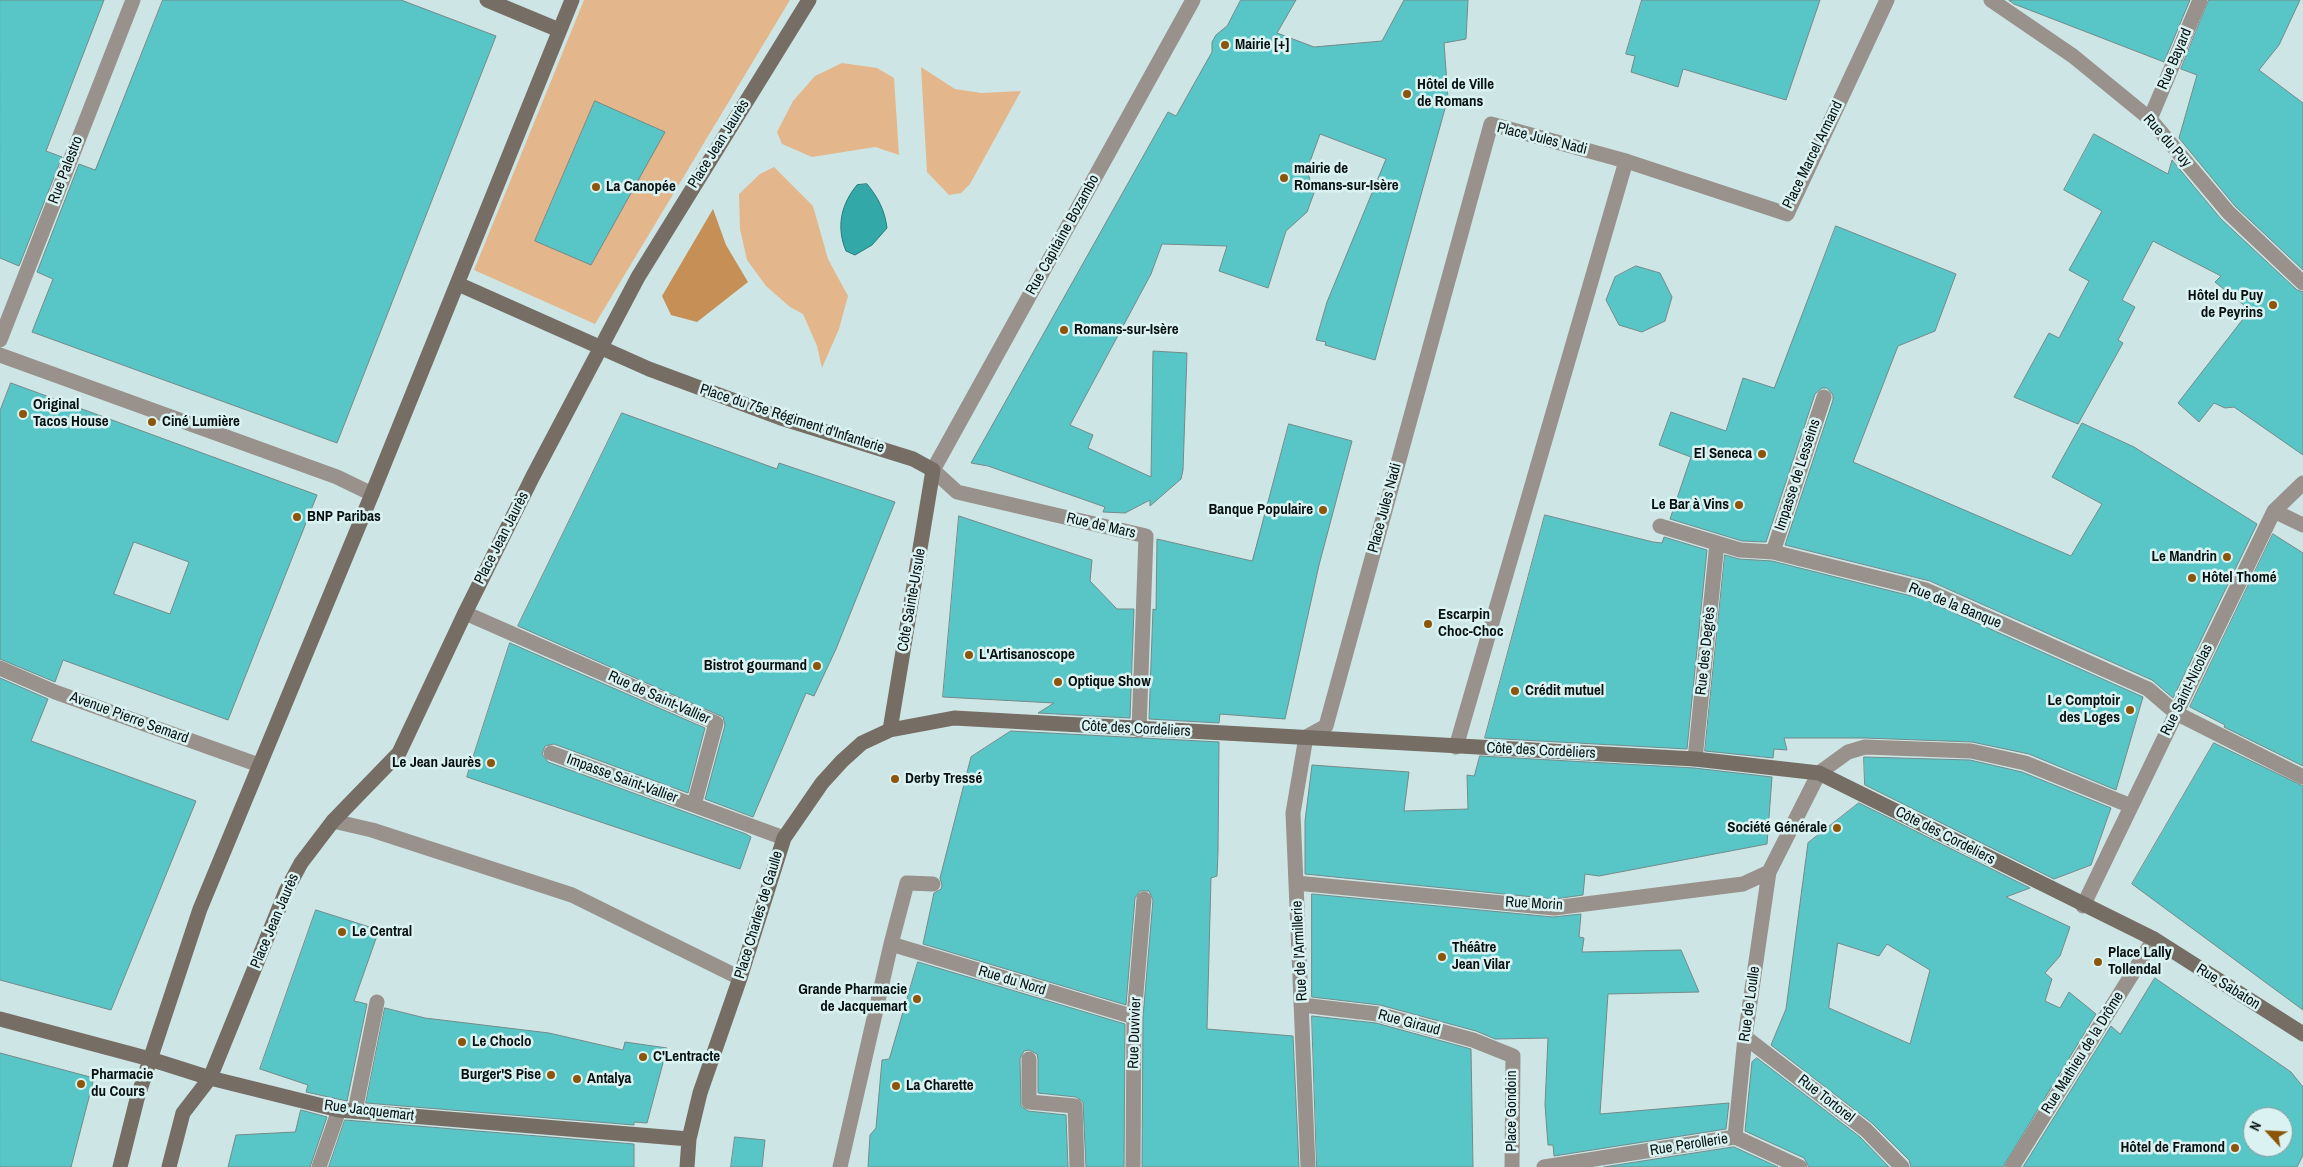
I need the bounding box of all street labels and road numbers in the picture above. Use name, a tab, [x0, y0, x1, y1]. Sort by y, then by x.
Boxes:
street label: Rue Bayard	[2154, 26, 2196, 92]
street label: Place Jean Jaurès	[685, 96, 753, 192]
street label: Place Marcel Armand	[1779, 98, 1847, 212]
street label: Rue du Puy	[2139, 111, 2195, 171]
street label: Place Jules Nadi	[1495, 119, 1589, 159]
street label: Rue Palestro	[45, 134, 87, 206]
street label: Rue Capitaine Bozambo	[1022, 172, 1104, 298]
street label: Place du 75e Régiment d'Infanterie	[697, 381, 887, 457]
street label: Impasse de Lesseins	[1771, 417, 1825, 533]
street label: Place Jules Nadi	[1364, 461, 1406, 555]
street label: Place Jean Jaurès	[471, 489, 533, 587]
street label: Rue de Mars	[1065, 509, 1137, 543]
street label: Côte Sainte-Ursule	[894, 547, 930, 653]
street label: Rue de la Banque	[1906, 579, 2004, 633]
street label: Rue des Degrès	[1692, 606, 1720, 696]
street label: Rue Saint-Nicolas	[2157, 641, 2217, 739]
street label: Rue de Saint-Vallier	[605, 667, 713, 729]
street label: Avenue Pierre Semard	[67, 688, 191, 748]
street label: Côte des Cordeliers	[1081, 717, 1191, 741]
street label: Côte des Cordeliers	[1486, 739, 1596, 763]
street label: Impasse Saint-Vallier	[564, 751, 680, 807]
street label: Côte des Cordeliers	[1892, 803, 1998, 869]
street label: Place Charles de Gaulle	[731, 849, 787, 981]
street label: Place Jean Jaurès	[247, 871, 303, 971]
street label: Rue Morin	[1505, 894, 1563, 914]
street label: Rue de l'Armillerie	[1288, 900, 1312, 1002]
street label: Rue Sabaton	[2193, 960, 2263, 1014]
street label: Rue du Nord	[976, 962, 1048, 1000]
street label: Rue de Loulle	[1736, 965, 1764, 1043]
street label: Rue Mathieu de la Drôme	[2038, 989, 2128, 1117]
street label: Rue Duvivier	[1125, 997, 1145, 1069]
street label: Rue Giraud	[1376, 1006, 1442, 1040]
street label: Place Gondoin	[1503, 1070, 1521, 1152]
street label: Rue Tortorel	[1794, 1071, 1858, 1127]
street label: Rue Jacquemart	[323, 1097, 415, 1125]
street label: Rue Perollerie	[1649, 1130, 1729, 1160]

